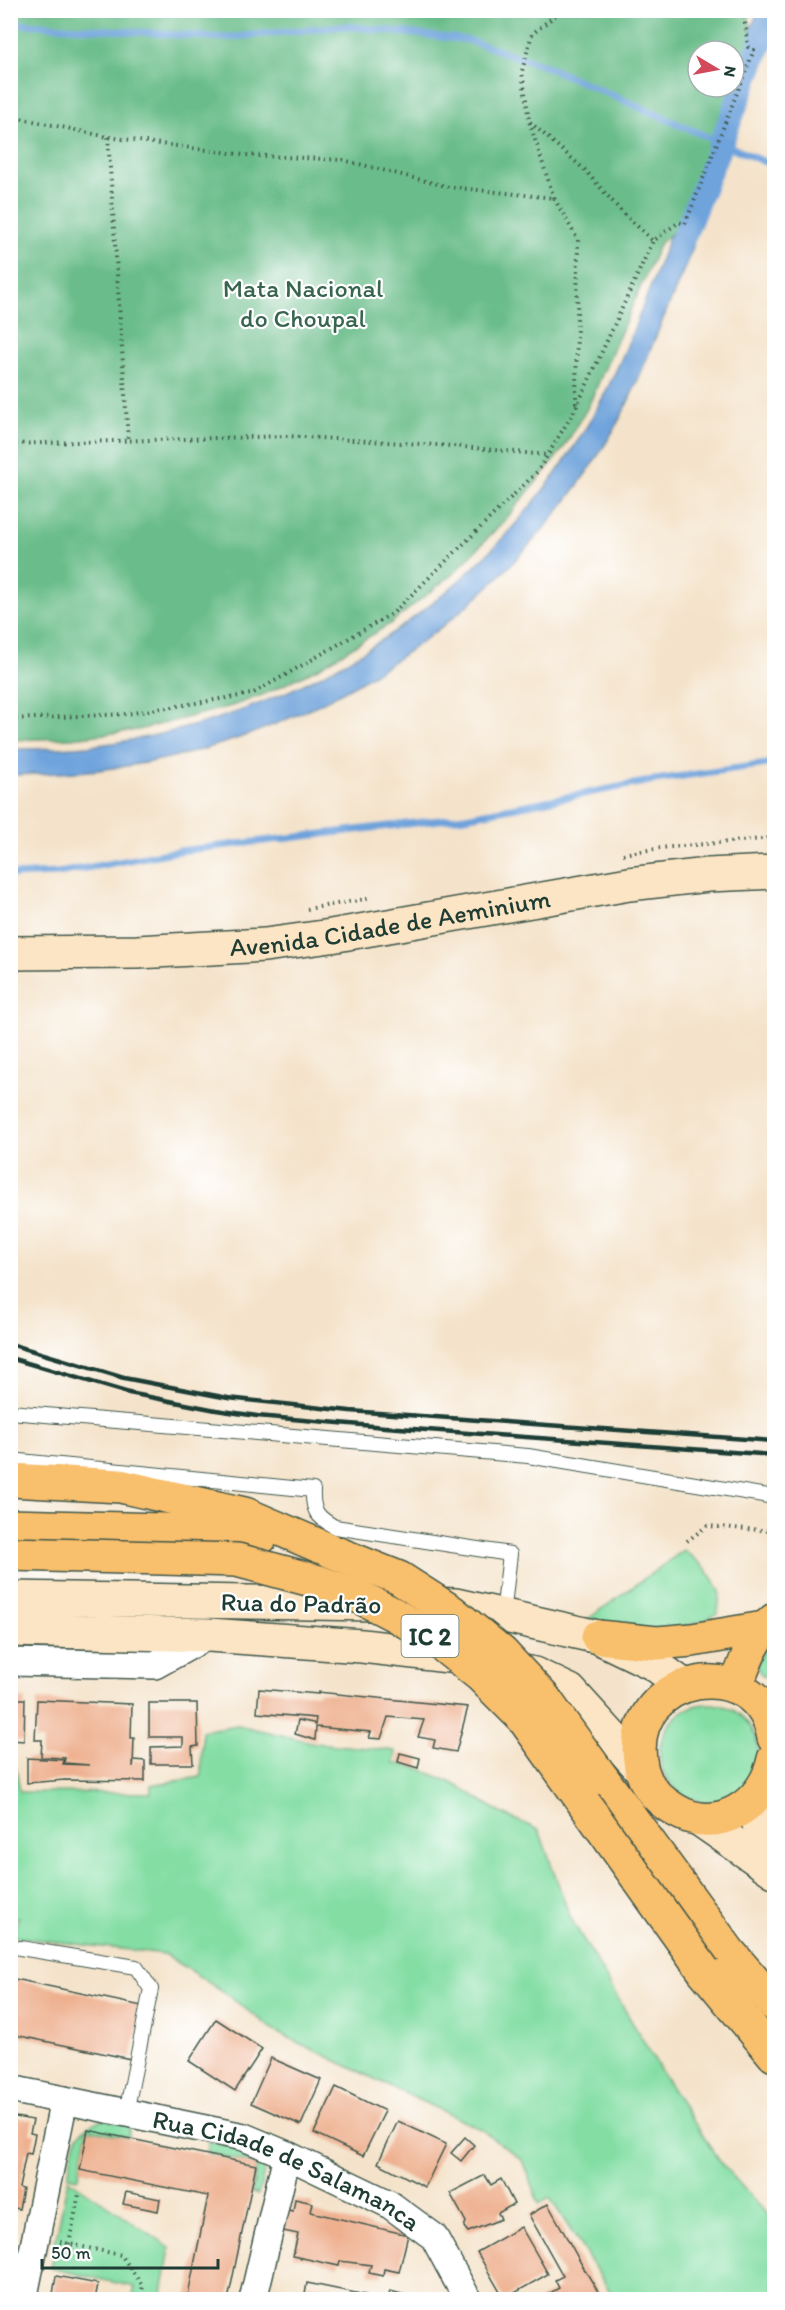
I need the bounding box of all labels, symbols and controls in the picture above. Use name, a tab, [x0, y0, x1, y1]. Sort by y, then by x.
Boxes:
north arrow	[686, 39, 746, 99]
text: N	[720, 65, 741, 78]
park label: Mata Nacional do Choupal	[223, 272, 383, 334]
street label: Avenida Cidade de Aeminium	[229, 882, 553, 963]
street label: Rua do Padrão	[220, 1586, 382, 1620]
road number: IC 2	[402, 1615, 458, 1657]
street label: Rua Cidade de Salamanca	[150, 2103, 427, 2238]
scale bar	[42, 2232, 218, 2270]
text: 50 m	[51, 2242, 91, 2264]

